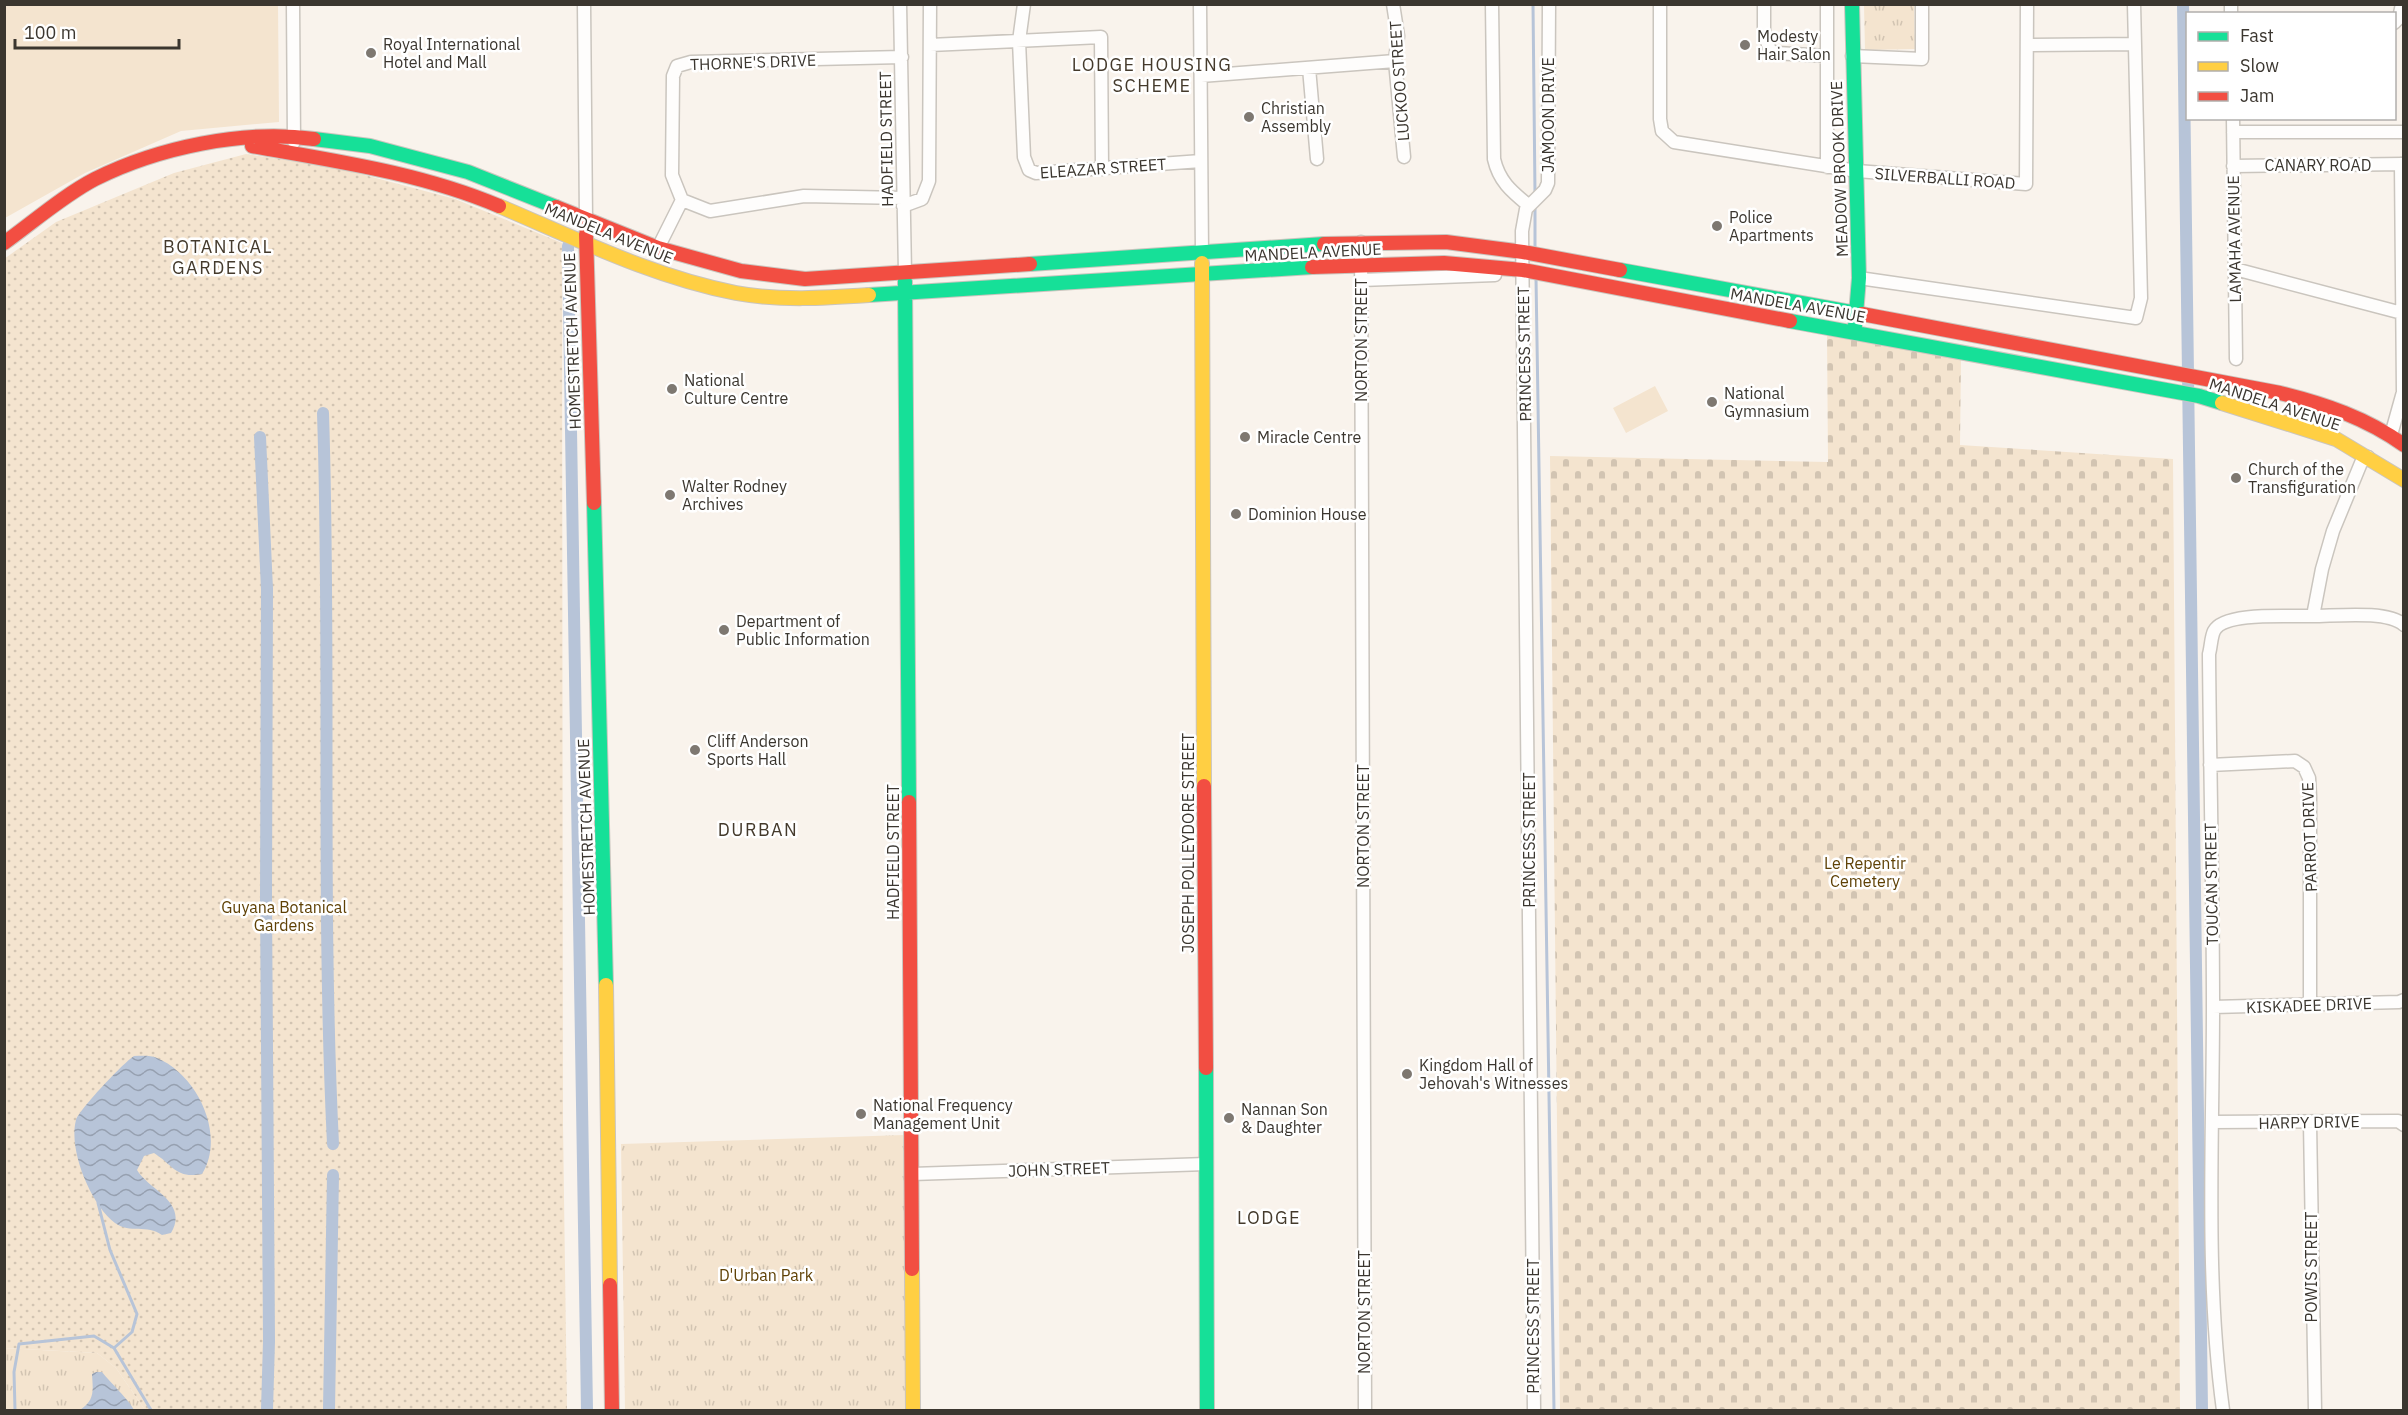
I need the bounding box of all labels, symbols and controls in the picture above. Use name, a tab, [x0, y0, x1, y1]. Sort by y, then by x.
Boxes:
scale bar	[15, 12, 178, 50]
legend	[2186, 12, 2396, 120]
street label: LUCKOO STREET	[1385, 20, 1413, 142]
text: 100 m	[24, 21, 76, 44]
text: Fast	[2240, 24, 2274, 47]
place label: Modesty Hair Salon	[1757, 26, 1831, 64]
place label: Royal International Hotel and Mall	[383, 34, 520, 72]
marker: Modesty Hair Salon	[1738, 38, 1752, 52]
marker: Royal International Hotel and Mall	[364, 46, 378, 60]
street label: THORNE'S DRIVE	[690, 50, 816, 74]
district label: LODGE HOUSING SCHEME	[1072, 53, 1232, 97]
text: Slow	[2240, 54, 2279, 77]
street label: JAMOON DRIVE	[1538, 57, 1558, 173]
street label: HADFIELD STREET	[875, 71, 897, 207]
street label: MEADOW BROOK DRIVE	[1826, 81, 1852, 257]
text: Jam	[2240, 84, 2275, 107]
place label: Christian Assembly	[1261, 98, 1331, 136]
marker: Christian Assembly	[1242, 110, 1256, 124]
street label: ELEAZAR STREET	[1039, 154, 1167, 182]
street label: CANARY ROAD	[2265, 155, 2371, 175]
street label: SILVERBALLI ROAD	[1874, 163, 2016, 193]
street label: LAMAHA AVENUE	[2223, 175, 2245, 303]
street label: MANDELA AVENUE	[542, 198, 676, 268]
place label: Police Apartments	[1729, 207, 1814, 245]
marker: Police Apartments	[1710, 219, 1724, 233]
district label: BOTANICAL GARDENS	[163, 235, 273, 279]
street label: MANDELA AVENUE	[1244, 238, 1382, 266]
street label: HOMESTRETCH AVENUE	[559, 252, 585, 430]
street label: NORTON STREET	[1351, 278, 1371, 402]
street label: MANDELA AVENUE	[1729, 283, 1867, 327]
street label: PRINCESS STREET	[1513, 286, 1535, 422]
place label: National Culture Centre	[684, 370, 789, 408]
street label: MANDELA AVENUE	[2207, 373, 2343, 435]
marker: National Culture Centre	[665, 382, 679, 396]
place label: National Gymnasium	[1724, 383, 1810, 421]
marker: National Gymnasium	[1705, 395, 1719, 409]
place label: Miracle Centre	[1257, 427, 1362, 447]
marker: Miracle Centre	[1238, 430, 1252, 444]
place label: Church of the Transfiguration	[2248, 459, 2356, 497]
marker: Church of the Transfiguration	[2229, 471, 2243, 485]
place label: Walter Rodney Archives	[682, 476, 787, 514]
marker: Walter Rodney Archives	[663, 488, 677, 502]
place label: Dominion House	[1248, 504, 1367, 524]
marker: Dominion House	[1229, 507, 1243, 521]
place label: Department of Public Information	[736, 611, 870, 649]
marker: Department of Public Information	[717, 623, 731, 637]
place label: Cliff Anderson Sports Hall	[707, 731, 809, 769]
street label: JOSEPH POLLEYDORE STREET	[1178, 733, 1198, 953]
street label: HOMESTRETCH AVENUE	[573, 738, 599, 916]
marker: Cliff Anderson Sports Hall	[688, 743, 702, 757]
street label: NORTON STREET	[1353, 764, 1373, 888]
street label: PRINCESS STREET	[1519, 772, 1539, 908]
street label: PARROT DRIVE	[2297, 782, 2321, 892]
street label: HADFIELD STREET	[883, 784, 903, 920]
district label: DURBAN	[718, 818, 798, 841]
street label: TOUCAN STREET	[2200, 823, 2222, 945]
park label: Le Repentir Cemetery	[1824, 853, 1906, 891]
park label: Guyana Botanical Gardens	[221, 897, 347, 935]
street label: KISKADEE DRIVE	[2246, 993, 2372, 1017]
place label: Kingdom Hall of Jehovah's Witnesses	[1419, 1055, 1568, 1093]
marker: Kingdom Hall of Jehovah's Witnesses	[1400, 1067, 1414, 1081]
place label: National Frequency Management Unit	[873, 1095, 1013, 1133]
place label: Nannan Son & Daughter	[1241, 1099, 1328, 1137]
marker: National Frequency Management Unit	[854, 1107, 868, 1121]
marker: Nannan Son & Daughter	[1222, 1111, 1236, 1125]
street label: HARPY DRIVE	[2258, 1111, 2360, 1133]
street label: JOHN STREET	[1008, 1157, 1110, 1181]
district label: LODGE	[1237, 1206, 1301, 1229]
street label: POWIS STREET	[2301, 1211, 2321, 1323]
street label: NORTON STREET	[1354, 1250, 1374, 1374]
street label: PRINCESS STREET	[1523, 1258, 1543, 1394]
park label: D'Urban Park	[719, 1265, 814, 1285]

